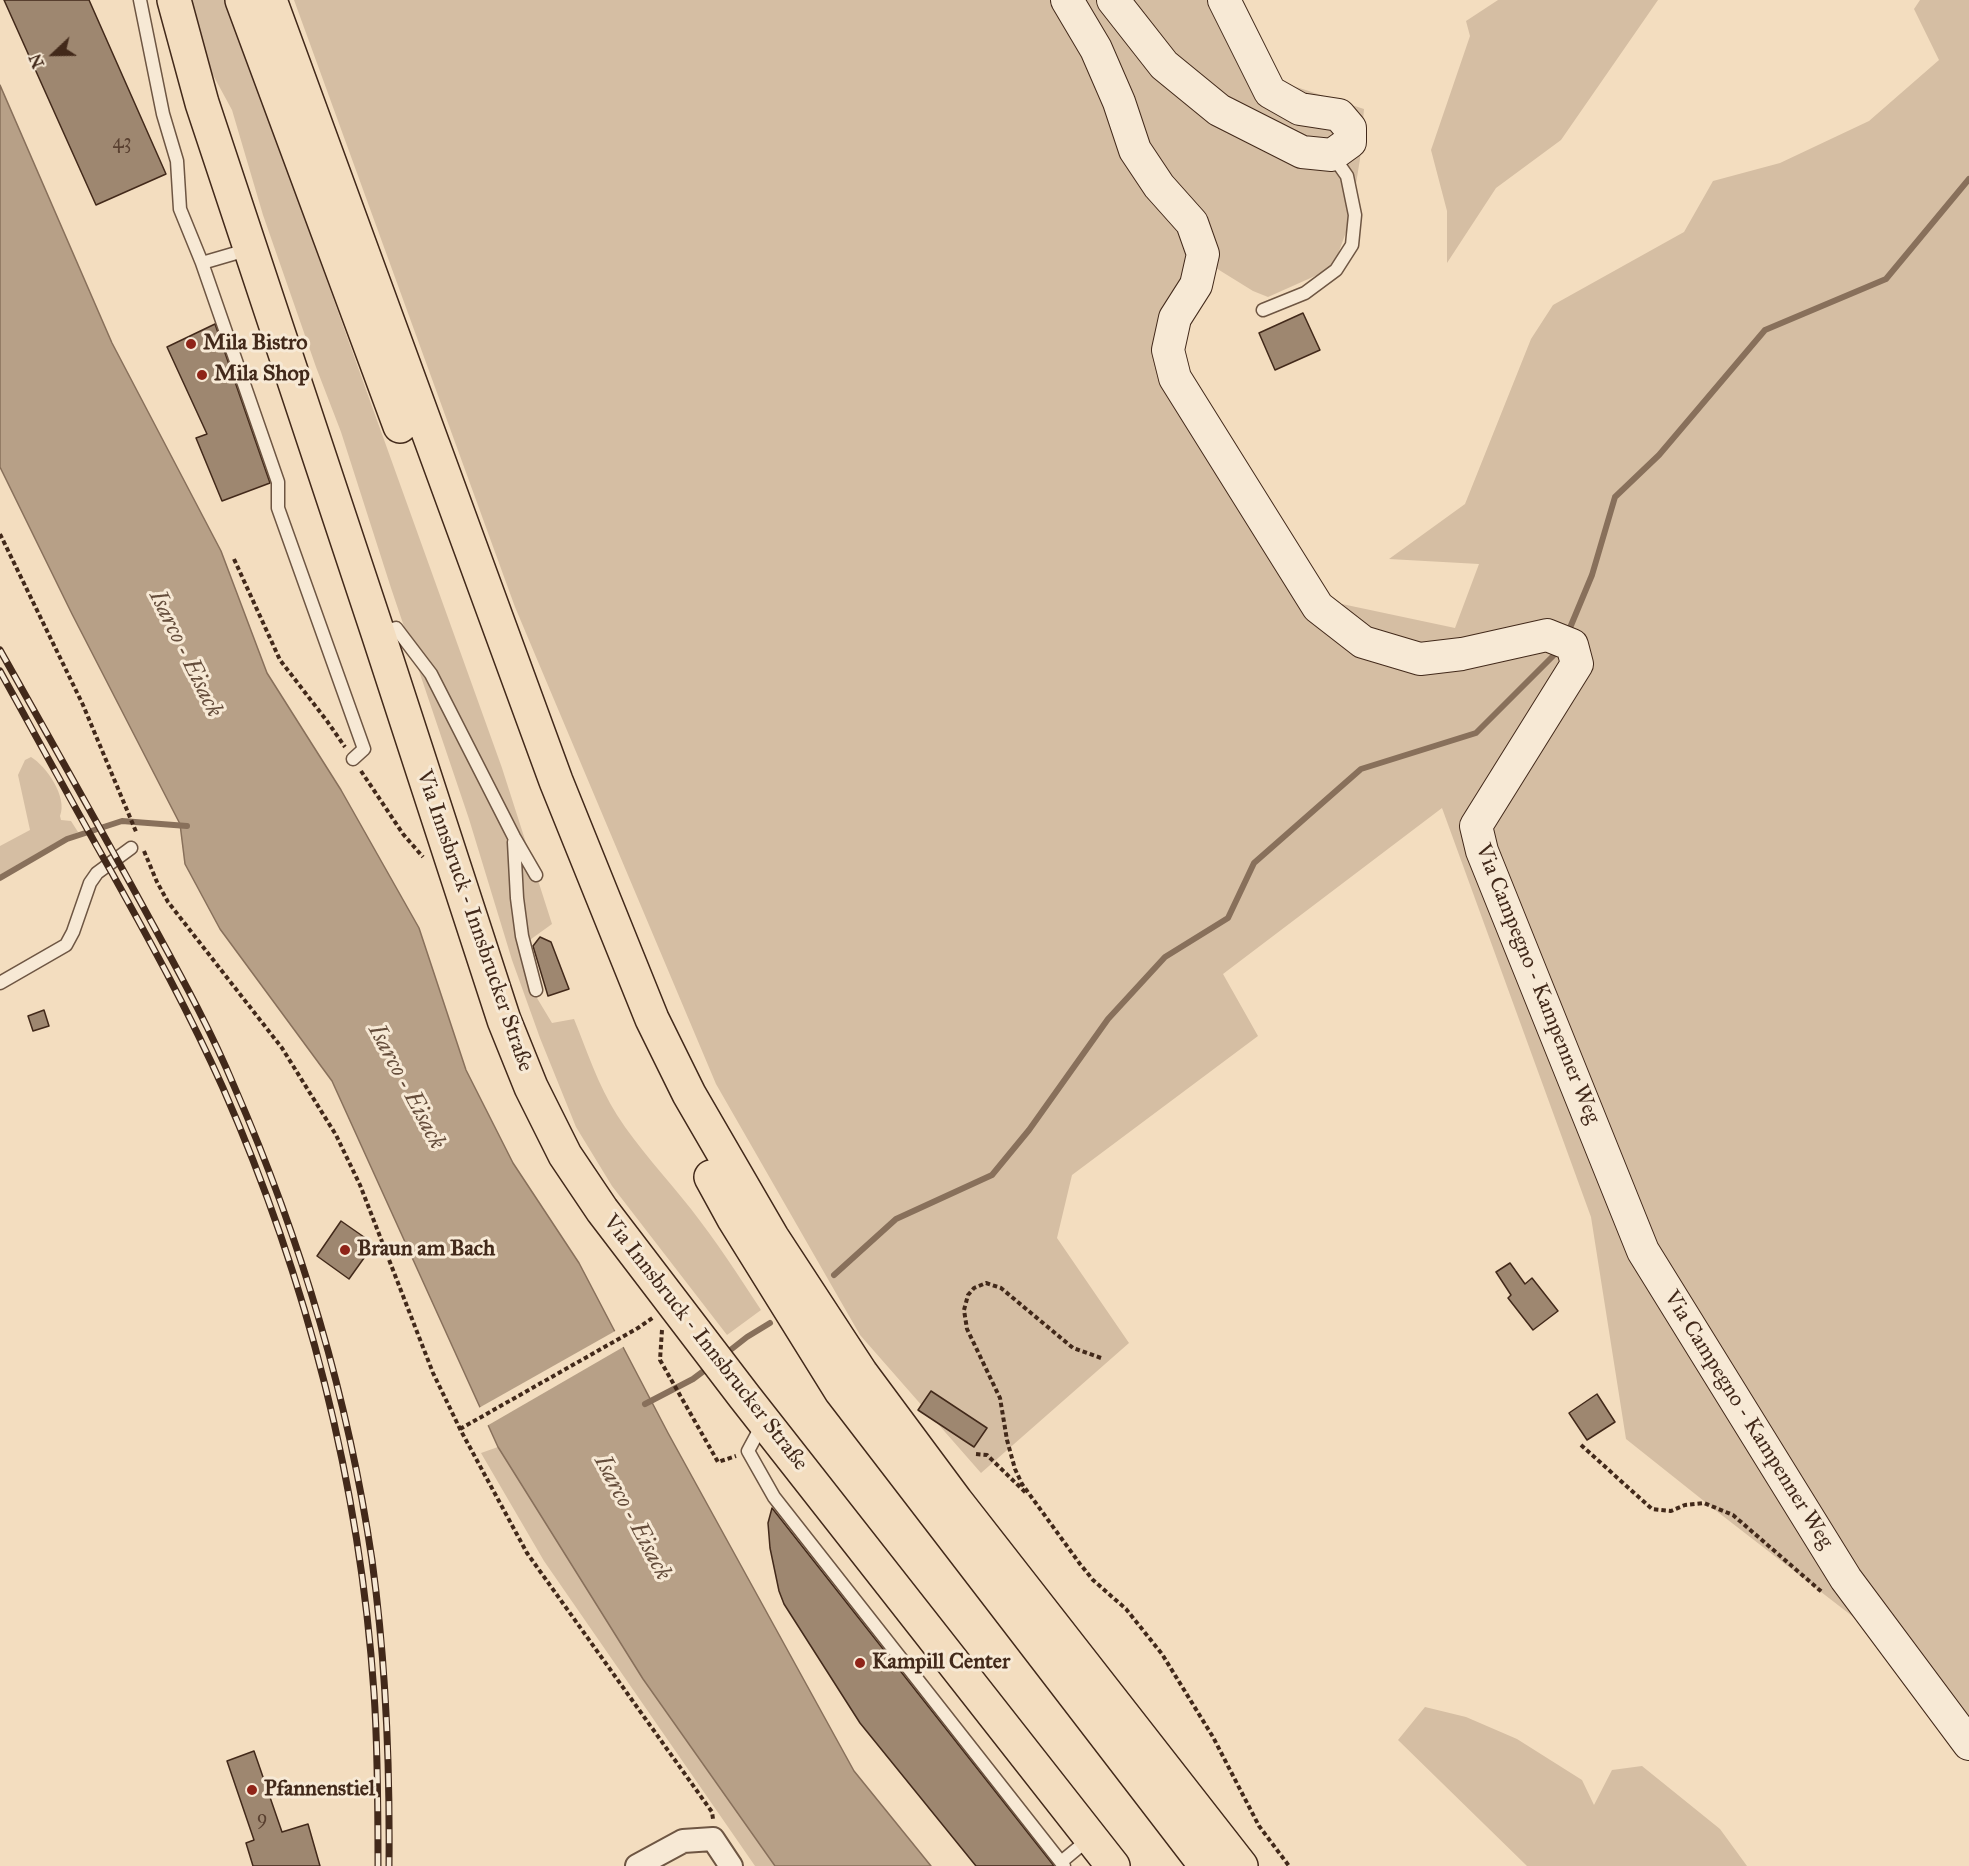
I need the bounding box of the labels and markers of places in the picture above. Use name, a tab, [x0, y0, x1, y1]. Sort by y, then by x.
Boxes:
place label: Mila Bistro	[203, 331, 307, 357]
marker: Mila Bistro	[184, 337, 198, 351]
place label: Mila Shop	[214, 362, 310, 388]
marker: Mila Shop	[195, 368, 209, 382]
place label: Braun am Bach	[357, 1237, 495, 1263]
marker: Braun am Bach	[338, 1243, 352, 1257]
place label: Kampill Center	[872, 1650, 1010, 1676]
marker: Kampill Center	[853, 1656, 867, 1670]
place label: Pfannenstiel	[264, 1777, 375, 1803]
marker: Pfannenstiel	[245, 1783, 259, 1797]

